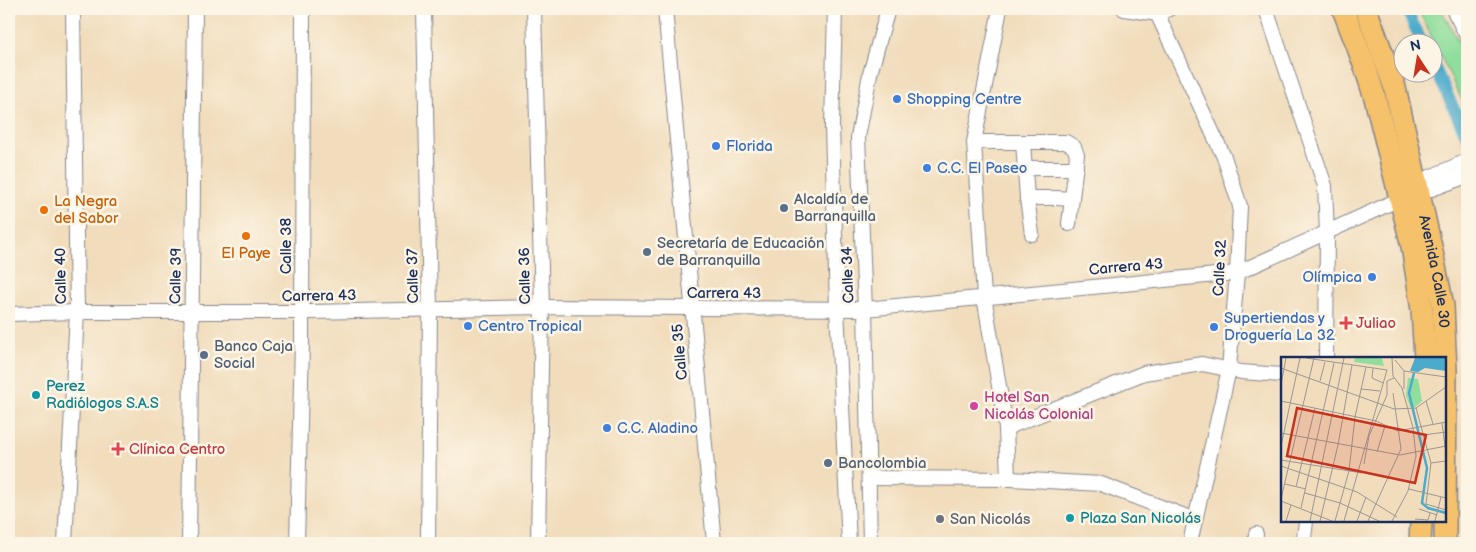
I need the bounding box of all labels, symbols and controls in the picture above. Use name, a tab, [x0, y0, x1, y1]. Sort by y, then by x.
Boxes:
north arrow	[1394, 32, 1444, 82]
text: N	[1408, 36, 1422, 55]
place label: Shopping Centre	[907, 90, 1022, 109]
marker: Shopping Centre	[891, 93, 903, 105]
place label: Florida	[726, 137, 773, 156]
marker: Florida	[710, 140, 722, 152]
place label: C.C. El Paseo	[937, 159, 1027, 178]
marker: C.C. El Paseo	[921, 162, 933, 174]
place label: Alcaldía de Barranquilla	[794, 190, 876, 226]
place label: La Negra del Sabor	[54, 192, 119, 228]
marker: Alcaldía de Barranquilla	[778, 202, 790, 214]
marker: La Negra del Sabor	[38, 204, 50, 216]
street label: Avenida Calle 30	[1415, 213, 1454, 329]
street label: Calle 38	[277, 217, 296, 274]
marker: El Paye	[240, 230, 252, 242]
place label: Secretaría de Educación de Barranquilla	[657, 234, 824, 270]
street label: Calle 32	[1209, 239, 1231, 297]
place label: El Paye	[221, 244, 271, 263]
marker: Secretaría de Educación de Barranquilla	[641, 246, 653, 258]
street label: Calle 34	[838, 246, 858, 304]
street label: Calle 40	[51, 247, 71, 304]
street label: Calle 36	[515, 247, 535, 305]
street label: Calle 39	[166, 248, 186, 304]
street label: Calle 37	[403, 248, 423, 304]
street label: Carrera 43	[1088, 254, 1164, 280]
place label: Olímpica	[1303, 268, 1362, 287]
marker: Olímpica	[1366, 271, 1378, 283]
street label: Carrera 43	[687, 284, 761, 303]
street label: Carrera 43	[282, 286, 356, 306]
place label: Supertiendas y Droguería La 32	[1224, 309, 1335, 345]
place label: Juliao	[1356, 314, 1396, 333]
place label: Centro Tropical	[478, 317, 582, 336]
marker: Juliao	[1340, 317, 1352, 329]
marker: Centro Tropical	[462, 320, 474, 332]
marker: Supertiendas y Droguería La 32	[1208, 321, 1220, 333]
street label: Calle 35	[668, 323, 692, 381]
place label: Banco Caja Social	[214, 337, 293, 373]
marker: Banco Caja Social	[198, 349, 210, 361]
inset map	[1281, 357, 1446, 522]
place label: Perez Radiólogos S.A.S	[46, 377, 159, 413]
place label: Hotel San Nicolás Colonial	[984, 388, 1093, 424]
marker: Perez Radiólogos S.A.S	[30, 389, 42, 401]
marker: Hotel San Nicolás Colonial	[968, 400, 980, 412]
place label: C.C. Aladino	[617, 419, 698, 438]
marker: C.C. Aladino	[601, 422, 613, 434]
place label: Clínica Centro	[129, 440, 225, 459]
marker: Clínica Centro	[111, 442, 125, 456]
place label: Bancolombia	[838, 454, 926, 473]
marker: Bancolombia	[822, 457, 834, 469]
place label: Plaza San Nicolás	[1080, 509, 1201, 528]
place label: San Nicolás	[950, 510, 1031, 529]
marker: Plaza San Nicolás	[1064, 512, 1076, 524]
marker: San Nicolás	[934, 513, 946, 525]

